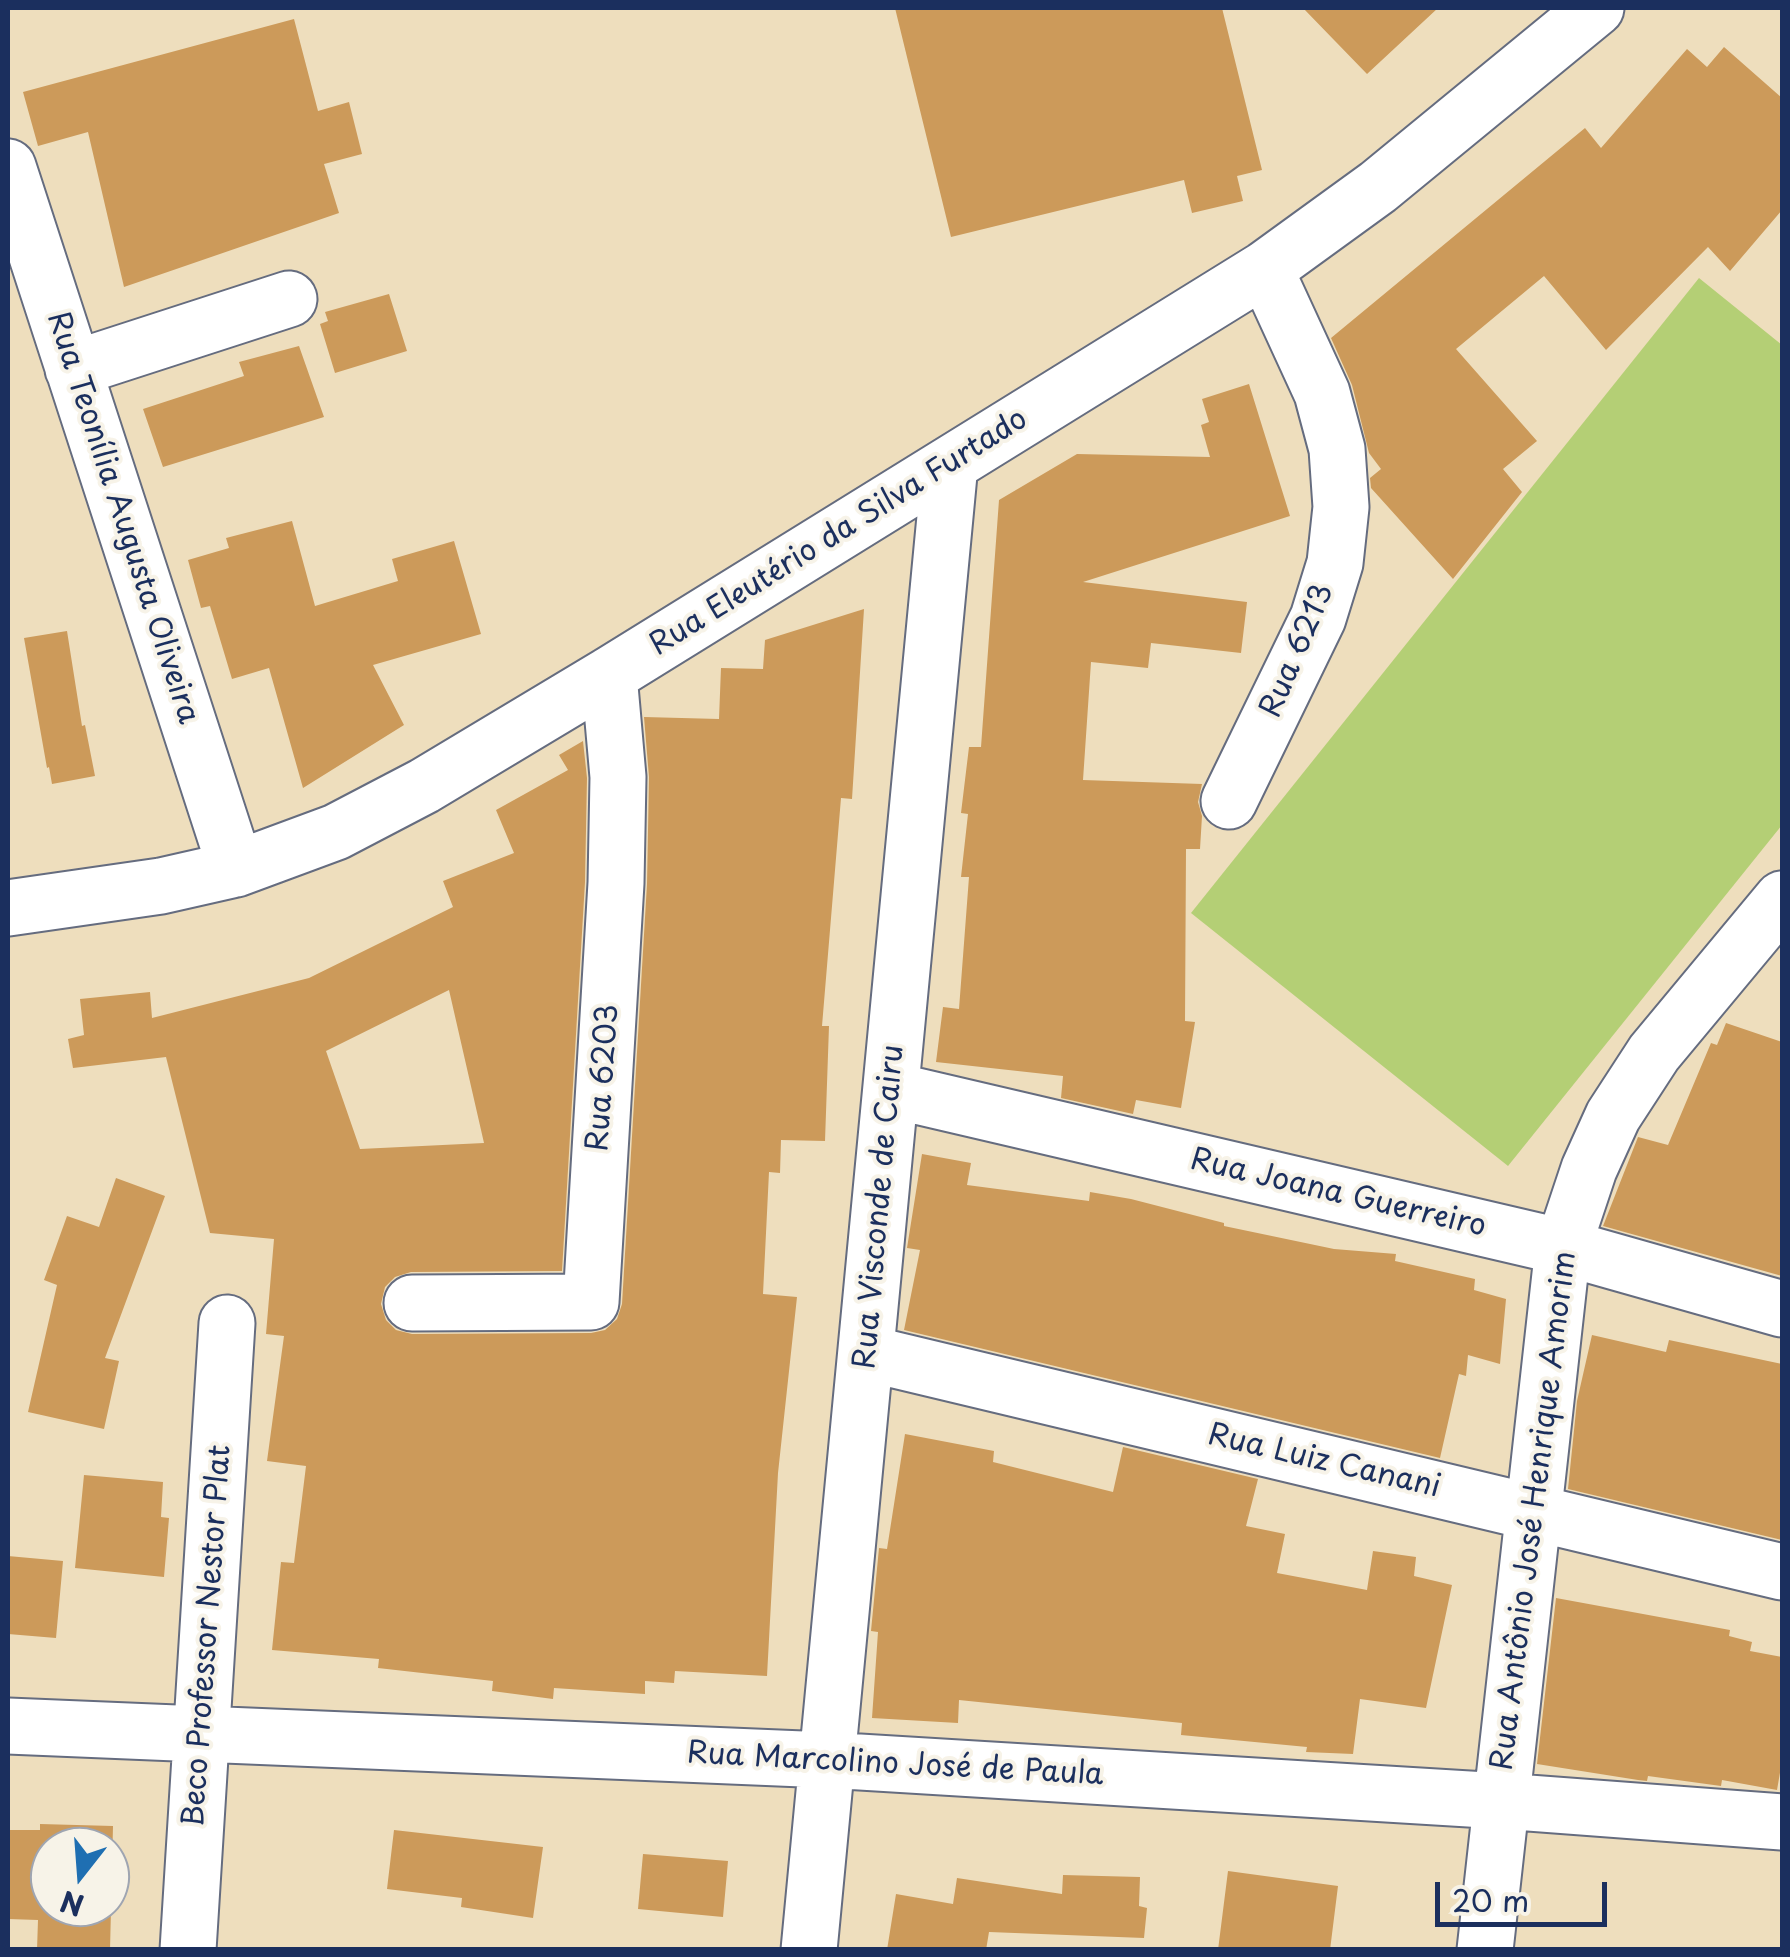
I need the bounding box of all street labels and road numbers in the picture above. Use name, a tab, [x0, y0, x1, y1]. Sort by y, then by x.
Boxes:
street label: Rua Teonília Augusta Oliveira	[38, 307, 206, 729]
street label: Rua Eleutério da Silva Furtado	[644, 402, 1034, 664]
street label: Rua 6213	[1254, 579, 1342, 723]
street label: Rua 6203	[581, 1003, 627, 1153]
street label: Rua Visconde de Cairu	[848, 1043, 912, 1371]
street label: Rua Joana Guerreiro	[1187, 1142, 1489, 1246]
street label: Rua Antônio José Henrique Amorim	[1485, 1249, 1585, 1773]
street label: Rua Luiz Canani	[1204, 1418, 1444, 1506]
street label: Beco Professor Nestor Plat	[177, 1444, 239, 1828]
street label: Rua Marcolino José de Paula	[686, 1736, 1104, 1794]

